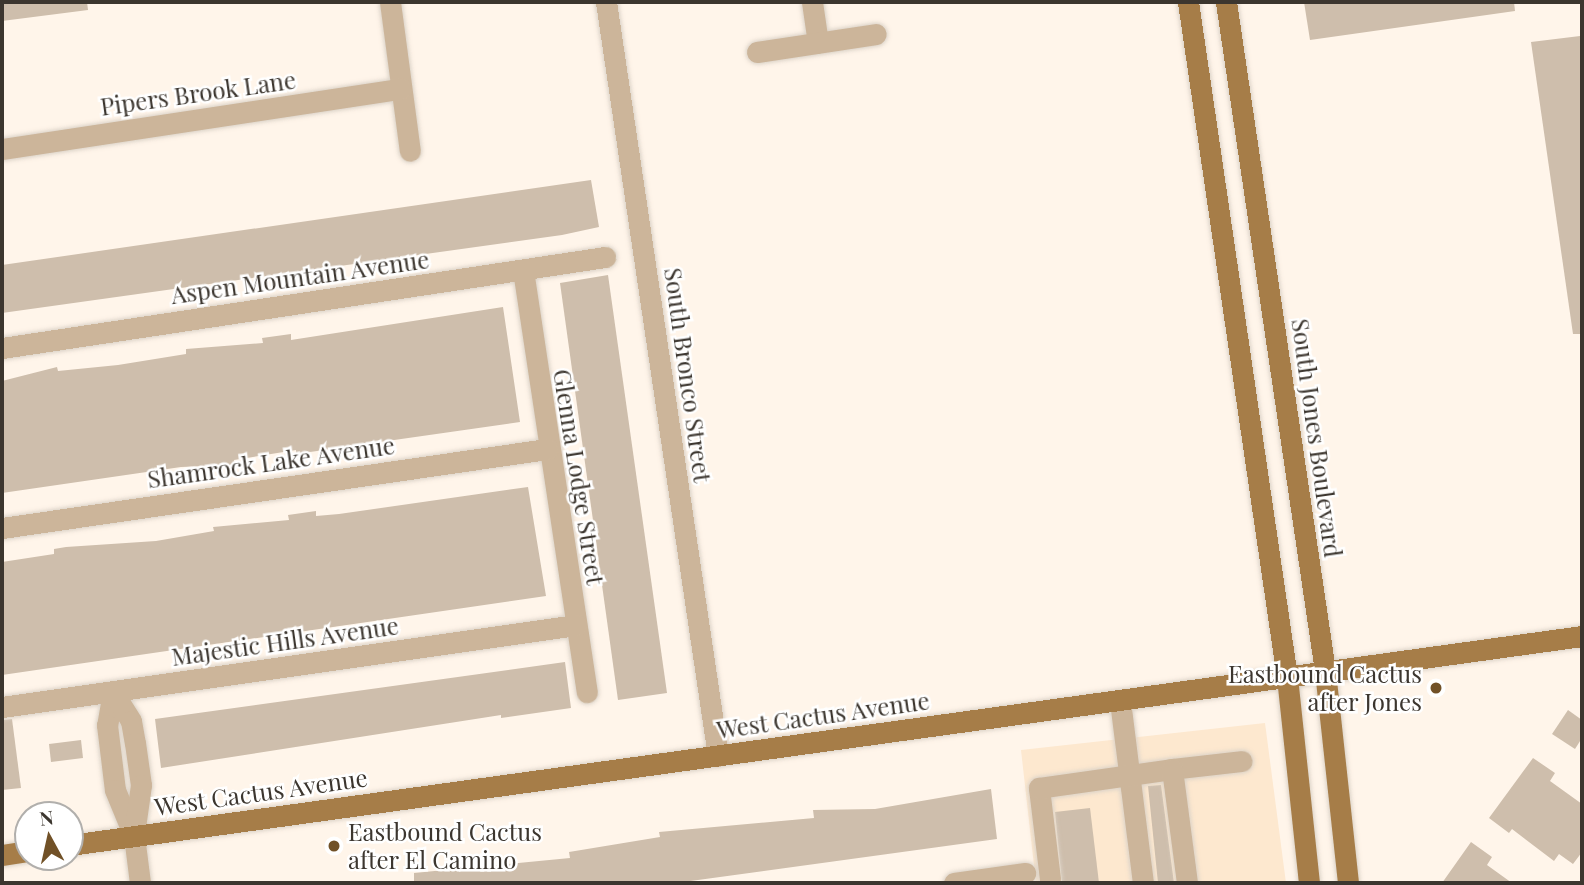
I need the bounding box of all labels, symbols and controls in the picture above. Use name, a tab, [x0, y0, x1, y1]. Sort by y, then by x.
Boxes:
street label: Pipers Brook Lane	[98, 65, 298, 121]
street label: Aspen Mountain Avenue	[169, 245, 431, 309]
street label: South Bronco Street	[659, 266, 717, 484]
street label: South Jones Boulevard	[1286, 317, 1348, 559]
street label: Glenna Lodge Street	[548, 367, 610, 587]
street label: Shamrock Lake Avenue	[145, 430, 397, 494]
street label: Majestic Hills Avenue	[169, 611, 401, 671]
place label: Eastbound Cactus after Jones	[1228, 660, 1422, 716]
marker: Eastbound Cactus after Jones	[1428, 680, 1444, 696]
street label: West Cactus Avenue	[714, 686, 932, 744]
street label: West Cactus Avenue	[152, 763, 370, 821]
north arrow	[14, 801, 84, 871]
text: N	[38, 803, 55, 831]
place label: Eastbound Cactus after El Camino	[348, 818, 542, 874]
marker: Eastbound Cactus after El Camino	[326, 838, 342, 854]

